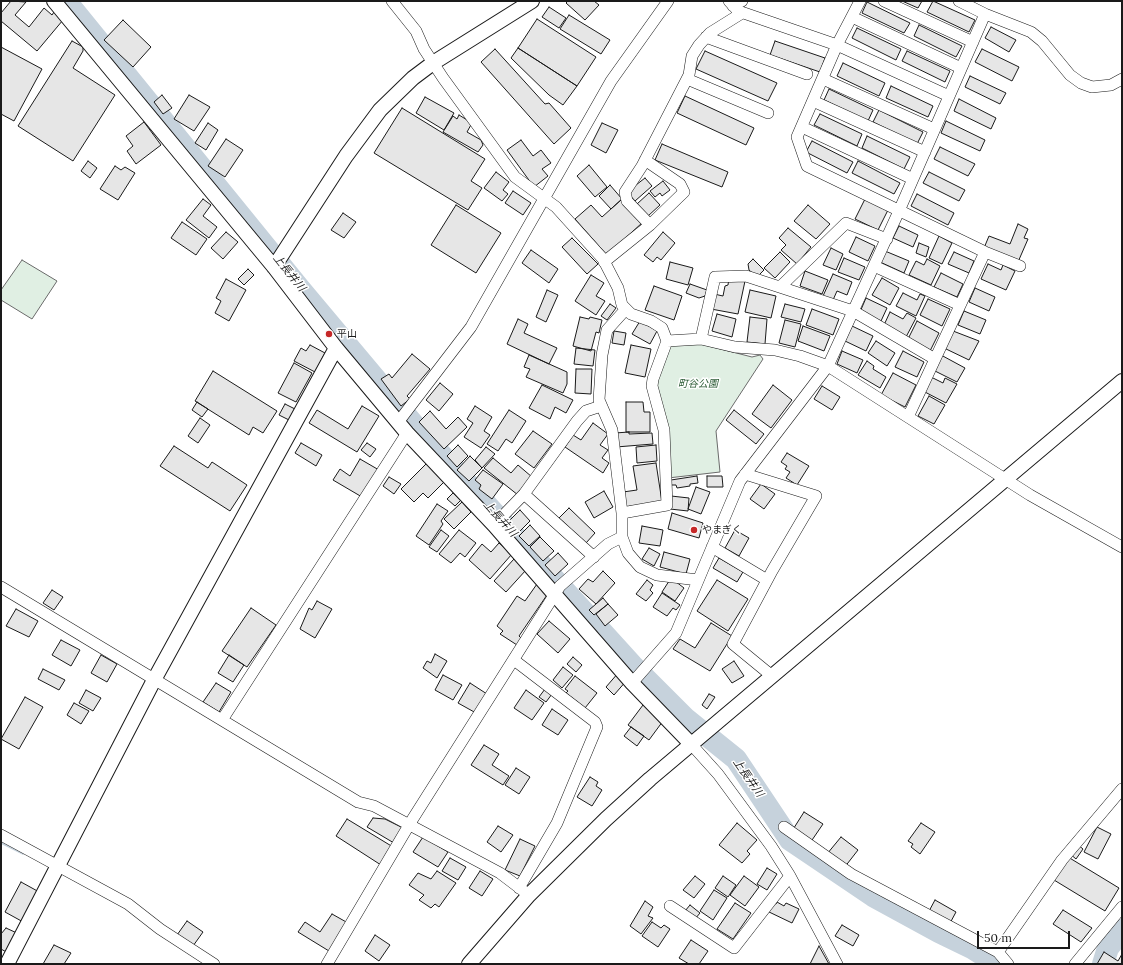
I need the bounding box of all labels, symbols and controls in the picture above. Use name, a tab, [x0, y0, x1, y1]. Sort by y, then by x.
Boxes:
water label: 上長井川	[270, 252, 308, 294]
place label: 平山	[337, 328, 357, 340]
marker: 平山	[324, 329, 334, 339]
park label: 町谷公園	[678, 378, 718, 390]
water label: 上長井川	[480, 498, 520, 540]
place label: やまぎく	[702, 524, 742, 536]
marker: やまぎく	[689, 525, 699, 535]
water label: 上長井川	[730, 756, 766, 800]
scale bar	[979, 923, 1072, 949]
text: 50 m	[984, 930, 1012, 945]

